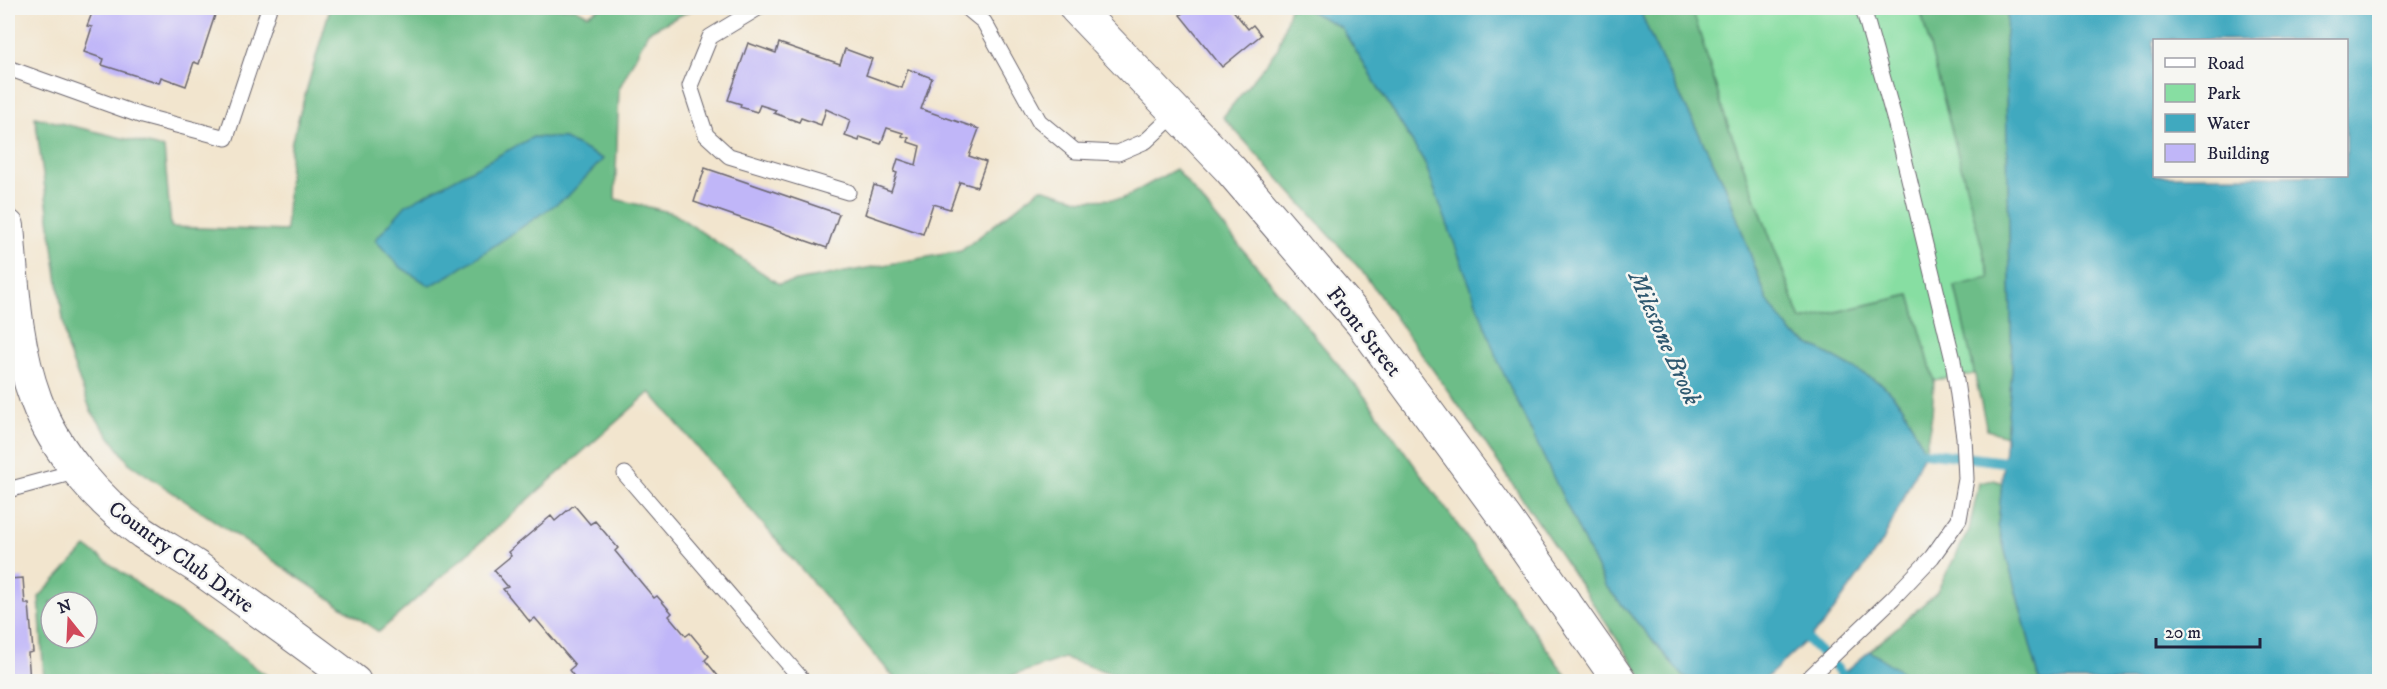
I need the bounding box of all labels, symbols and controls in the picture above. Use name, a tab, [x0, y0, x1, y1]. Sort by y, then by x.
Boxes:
legend	[2153, 39, 2348, 177]
text: Road	[2207, 53, 2244, 75]
text: Park	[2207, 83, 2241, 105]
text: Water	[2206, 113, 2250, 135]
text: Building	[2207, 143, 2269, 165]
water label: Milestone Brook	[1620, 265, 1707, 410]
street label: Front Street	[1320, 282, 1407, 382]
street label: Country Club Drive	[103, 495, 259, 619]
north arrow	[39, 590, 99, 650]
text: N	[55, 595, 74, 618]
scale bar	[2156, 611, 2260, 649]
text: 20 m	[2165, 622, 2201, 644]

